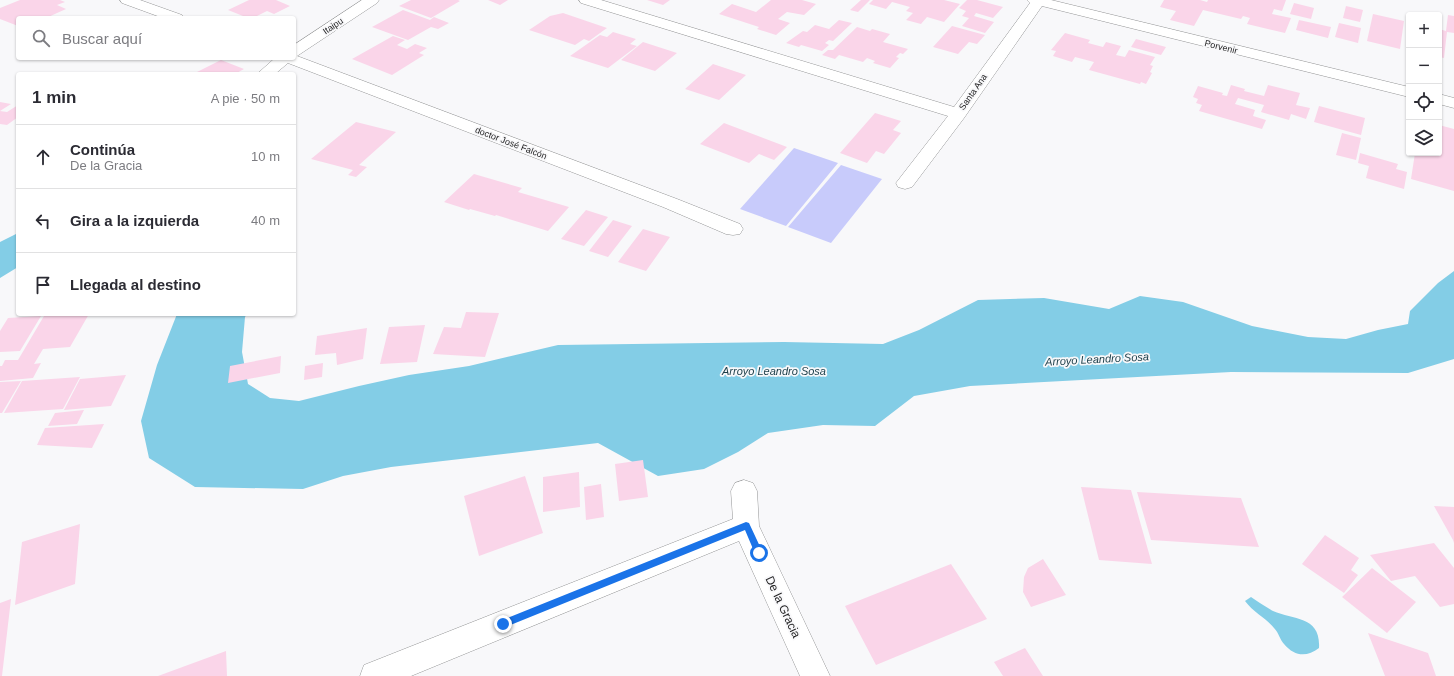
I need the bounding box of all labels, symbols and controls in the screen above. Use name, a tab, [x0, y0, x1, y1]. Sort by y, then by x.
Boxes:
map controls	[1406, 12, 1442, 156]
button: +	[1406, 12, 1442, 48]
search box	[16, 16, 296, 60]
street label: Itaipu	[321, 16, 345, 36]
icon: search	[30, 27, 52, 49]
text: Buscar aquí	[62, 30, 142, 47]
street label: Porvenir	[1204, 38, 1238, 56]
button: −	[1406, 48, 1442, 84]
street label: Santa Ana	[957, 72, 989, 112]
button: locate	[1406, 84, 1442, 120]
text: 1 min	[32, 88, 76, 107]
text: A pie · 50 m	[211, 91, 280, 106]
button: layers	[1406, 120, 1442, 156]
street label: doctor José Falcón	[474, 125, 548, 161]
text: Continúa	[70, 141, 135, 158]
icon: ahead	[32, 146, 54, 168]
text: 10 m	[251, 149, 280, 164]
text: De la Gracia	[70, 158, 142, 173]
icon: left	[32, 210, 54, 232]
text: Gira a la izquierda	[70, 212, 199, 229]
text: 40 m	[251, 213, 280, 228]
icon: arrive	[32, 274, 54, 296]
text: Llegada al destino	[70, 276, 201, 293]
water label: Arroyo Leandro Sosa	[1044, 350, 1149, 368]
water label: Arroyo Leandro Sosa	[721, 365, 826, 377]
route start	[750, 544, 768, 562]
street label: De la Gracia	[763, 574, 804, 640]
route end	[494, 615, 512, 633]

